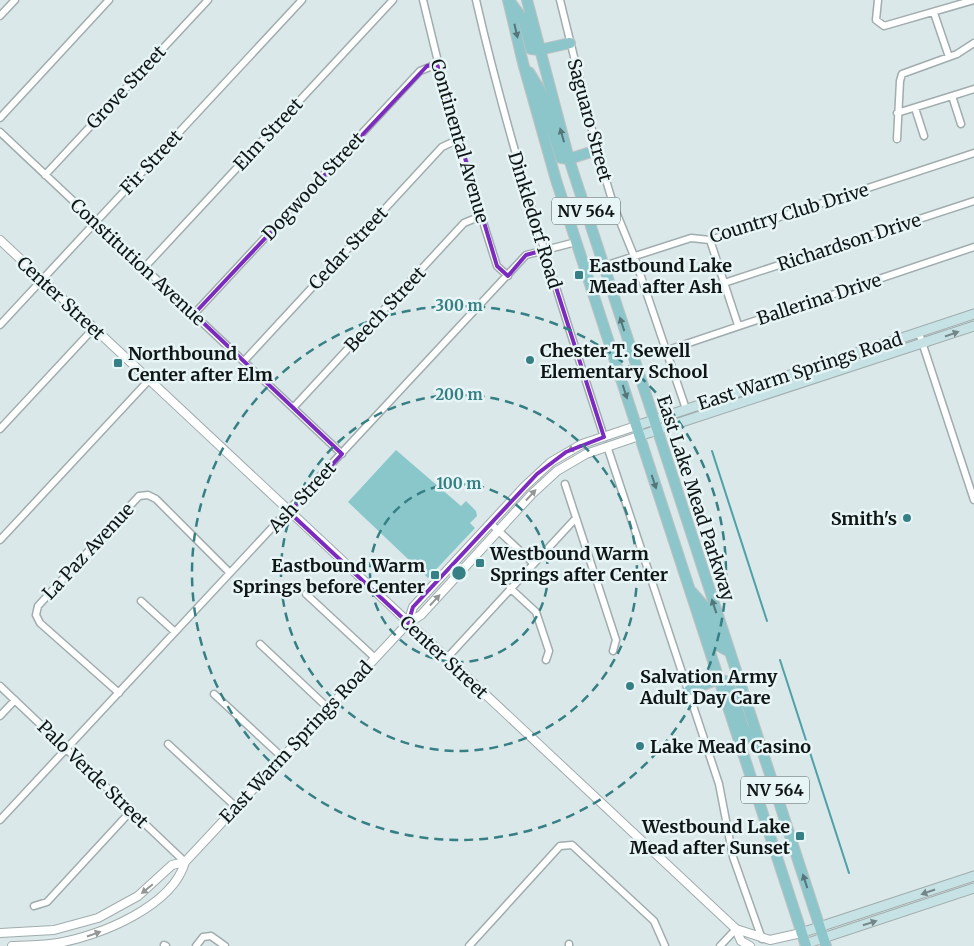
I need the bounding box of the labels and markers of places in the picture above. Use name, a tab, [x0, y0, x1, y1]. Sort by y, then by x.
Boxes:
place label: Eastbound Lake Mead after Ash	[589, 254, 732, 298]
marker: Eastbound Lake Mead after Ash	[573, 269, 585, 281]
place label: Chester T. Sewell Elementary School	[540, 339, 708, 383]
place label: Northbound Center after Elm	[128, 342, 273, 386]
marker: Chester T. Sewell Elementary School	[524, 354, 536, 366]
marker: Northbound Center after Elm	[112, 357, 124, 369]
place label: Smith's	[831, 507, 897, 530]
marker: Smith's	[901, 512, 913, 524]
place label: Westbound Warm Springs after Center	[489, 542, 668, 586]
place label: Eastbound Warm Springs before Center	[233, 554, 425, 598]
marker: Westbound Warm Springs after Center	[474, 557, 486, 569]
centre of rings	[450, 564, 468, 582]
marker: Eastbound Warm Springs before Center	[429, 569, 441, 581]
place label: Salvation Army Adult Day Care	[639, 665, 778, 709]
marker: Salvation Army Adult Day Care	[624, 680, 636, 692]
place label: Lake Mead Casino	[650, 735, 811, 758]
marker: Lake Mead Casino	[634, 740, 646, 752]
place label: Westbound Lake Mead after Sunset	[630, 815, 791, 859]
marker: Westbound Lake Mead after Sunset	[794, 830, 806, 842]

